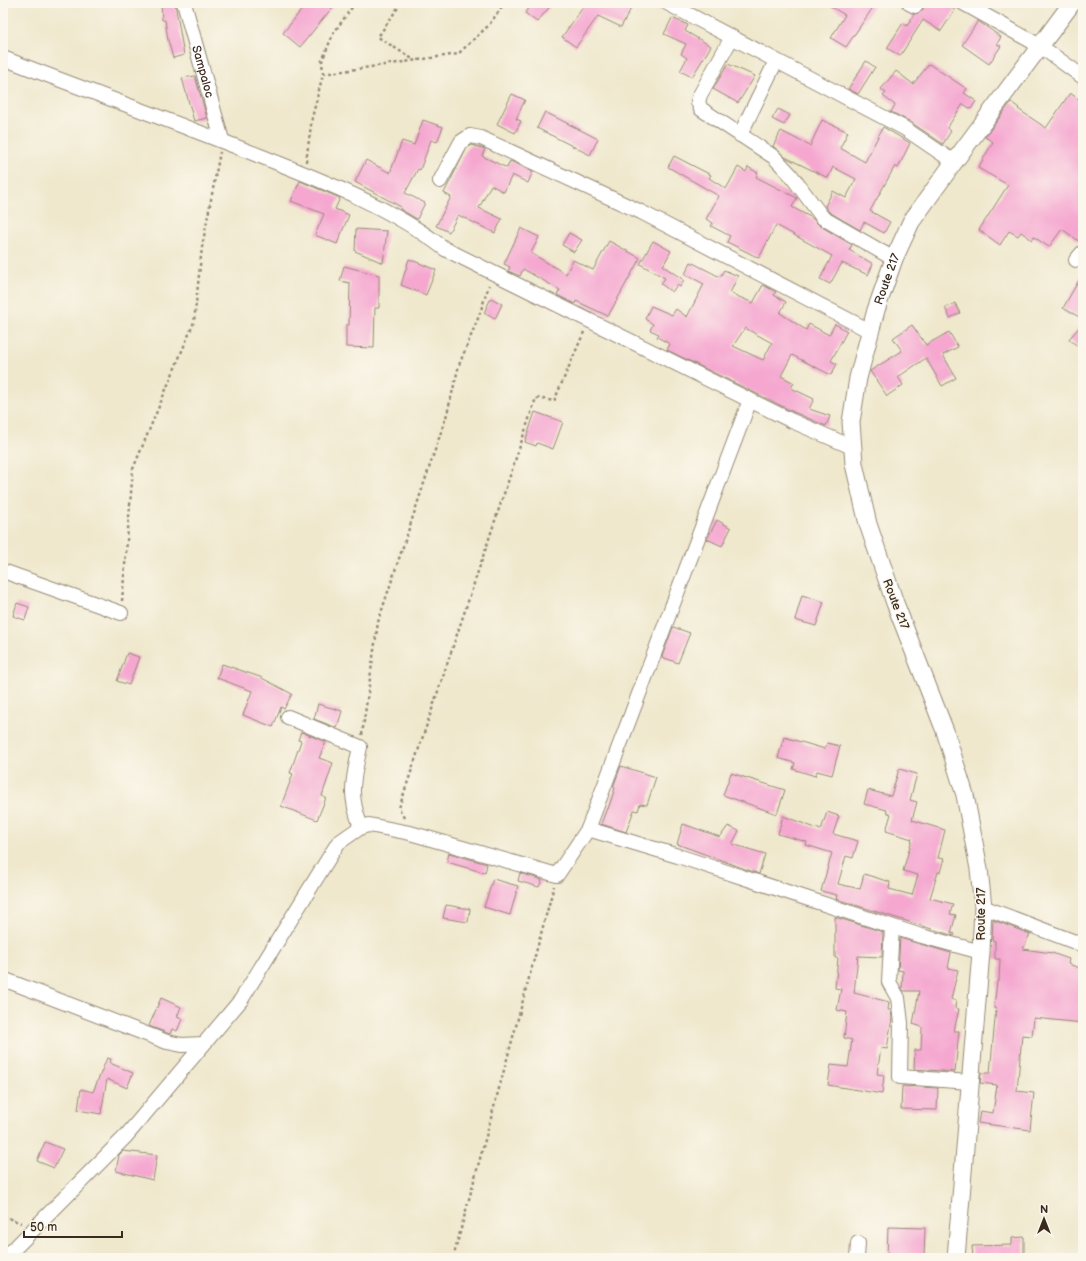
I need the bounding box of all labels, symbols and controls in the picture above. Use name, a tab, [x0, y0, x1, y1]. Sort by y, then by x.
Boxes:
street label: Sampaloc	[188, 44, 217, 99]
street label: Route 217	[871, 251, 904, 307]
street label: Route 217	[879, 577, 912, 632]
street label: Route 217	[974, 887, 989, 941]
north arrow	[1024, 1199, 1064, 1239]
text: N	[1040, 1203, 1048, 1216]
scale bar	[24, 1213, 122, 1239]
text: 50 m	[30, 1220, 57, 1235]

